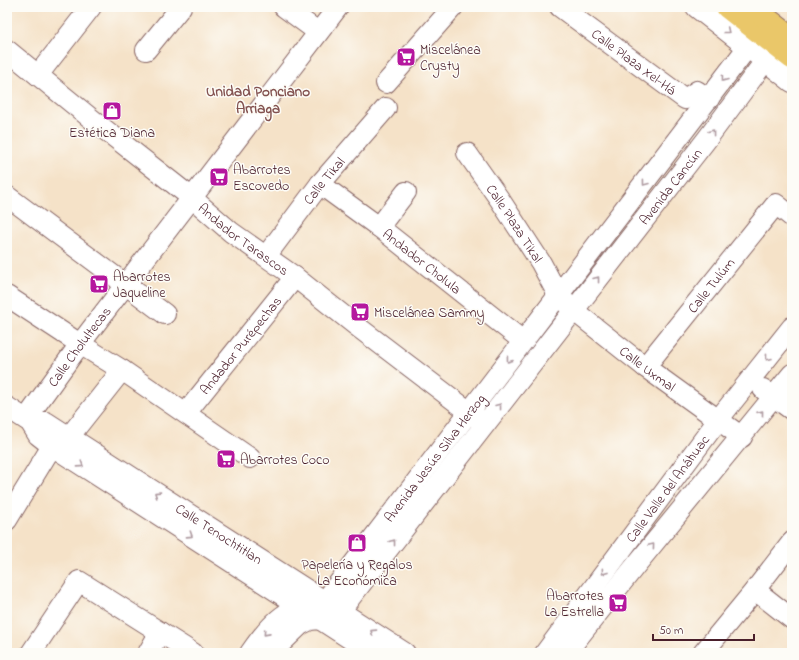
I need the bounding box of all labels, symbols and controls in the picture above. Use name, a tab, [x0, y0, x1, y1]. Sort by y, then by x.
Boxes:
street label: Calle Plaza Xel-Há	[586, 24, 680, 101]
one-way arrow	[722, 27, 729, 34]
place label: Miscelánea Crysty	[420, 40, 481, 78]
supermarket icon: Miscelánea Crysty	[395, 46, 417, 68]
one-way arrow	[721, 75, 729, 82]
district label: Unidad Ponciano Arriaga	[206, 81, 310, 122]
shop icon: Estética Diana	[101, 100, 123, 122]
place label: Estética Diana	[69, 123, 155, 144]
one-way arrow	[707, 130, 714, 137]
street label: Avenida Cancún	[635, 144, 708, 230]
street label: Calle Tikal	[299, 153, 351, 210]
place label: Abarrotes Escovedo	[233, 160, 291, 197]
supermarket icon: Abarrotes Escovedo	[208, 166, 230, 188]
one-way arrow	[643, 178, 650, 185]
street label: Calle Plaza Tikal	[480, 180, 547, 268]
street label: Andador Tarascos	[193, 199, 293, 281]
street label: Andador Cholula	[377, 224, 465, 300]
street label: Calle Tulúm	[683, 254, 741, 318]
place label: Abarrotes Jaqueline	[113, 267, 171, 304]
supermarket icon: Abarrotes Jaqueline	[88, 273, 110, 295]
one-way arrow	[592, 276, 599, 283]
street label: Andador Purépechas	[195, 292, 288, 400]
supermarket icon: Miscelánea Sammy	[349, 301, 371, 323]
street label: Calle Cholultecas	[43, 303, 117, 392]
place label: Miscelánea Sammy	[374, 303, 485, 325]
street label: Calle Uxmal	[614, 341, 679, 398]
one-way arrow	[766, 353, 773, 360]
one-way arrow	[506, 356, 514, 363]
street label: Avenida Jesús Silva Herzog	[380, 390, 492, 527]
one-way arrow	[494, 403, 501, 410]
one-way arrow	[756, 410, 763, 418]
street label: Calle Valle del Anáhuac	[621, 430, 716, 548]
supermarket icon: Abarrotes Coco	[215, 448, 237, 470]
place label: Abarrotes Coco	[240, 450, 330, 471]
one-way arrow	[76, 460, 83, 467]
one-way arrow	[154, 491, 161, 499]
street label: Calle Tenochtitlan	[171, 499, 266, 571]
one-way arrow	[186, 530, 193, 538]
shop icon: Papelería y Regalos La Económica	[346, 532, 368, 554]
one-way arrow	[389, 539, 396, 546]
one-way arrow	[647, 543, 654, 550]
place label: Papelería y Regalos La Económica	[301, 555, 413, 592]
one-way arrow	[602, 568, 609, 575]
place label: Abarrotes La Estrella	[545, 586, 604, 623]
supermarket icon: Abarrotes La Estrella	[607, 592, 629, 614]
scale bar	[653, 616, 754, 642]
text: 50 m	[659, 622, 683, 640]
one-way arrow	[264, 629, 271, 636]
one-way arrow	[370, 629, 377, 637]

